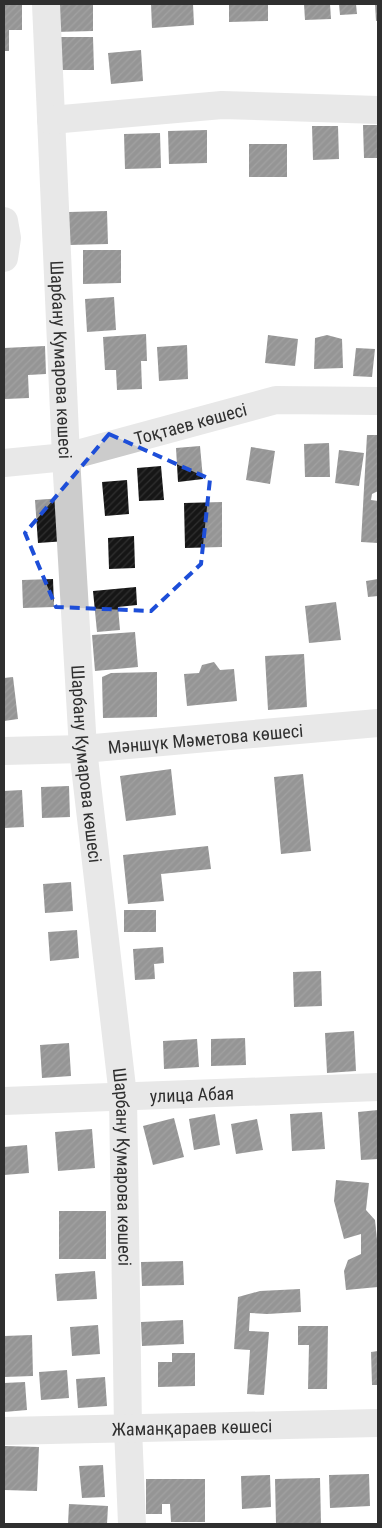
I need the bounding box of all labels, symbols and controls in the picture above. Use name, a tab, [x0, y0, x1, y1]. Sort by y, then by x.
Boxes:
street label: Шарбану Кумарова көшесі	[47, 260, 77, 459]
street label: Тоқтаев көшесі	[132, 398, 249, 449]
street label: Шарбану Кумарова көшесі	[68, 664, 107, 864]
street label: Мәншүк Мәметова көшесі	[107, 719, 304, 757]
street label: Шарбану Кумарова көшесі	[109, 1066, 136, 1266]
street label: улица Абая	[149, 1082, 234, 1106]
street label: Жаманқараев көшесі	[111, 1415, 272, 1439]

